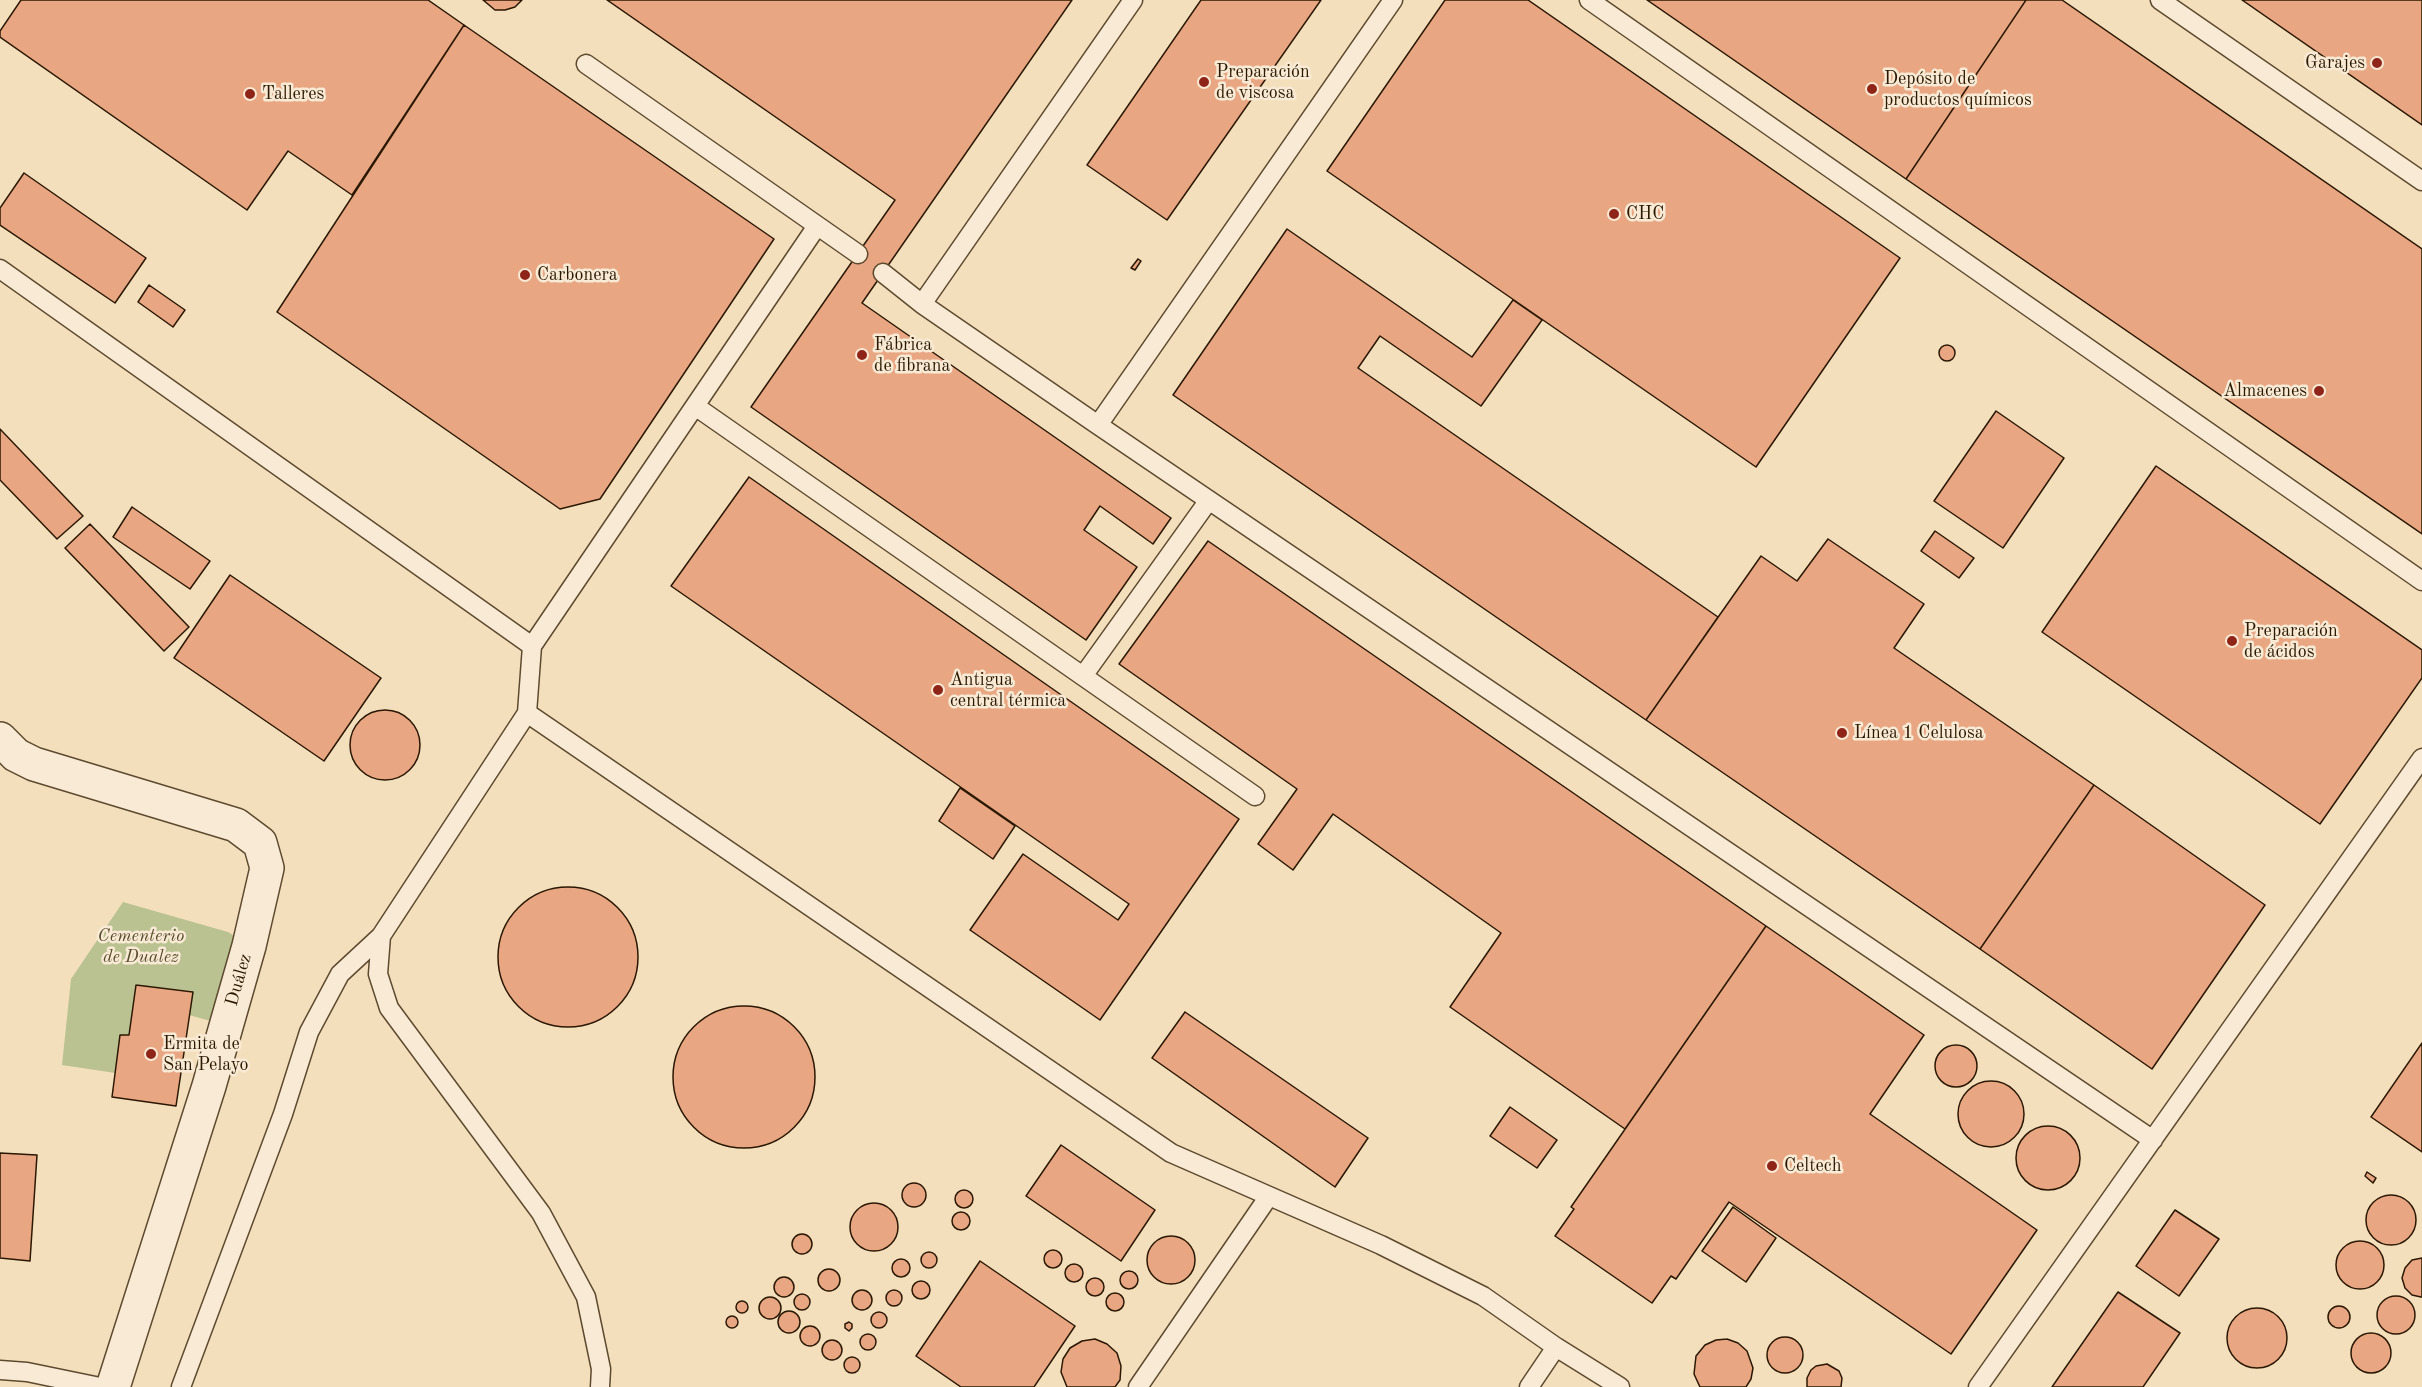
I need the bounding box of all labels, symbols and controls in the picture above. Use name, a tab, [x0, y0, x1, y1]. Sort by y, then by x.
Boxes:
place label: Garajes	[2305, 52, 2365, 74]
marker: Garajes	[2370, 56, 2384, 70]
place label: Preparación de viscosa	[1216, 61, 1310, 104]
place label: Depósito de productos químicos	[1884, 68, 2032, 110]
marker: Preparación de viscosa	[1197, 75, 1211, 89]
marker: Depósito de productos químicos	[1865, 82, 1879, 96]
place label: Talleres	[262, 83, 324, 105]
marker: Talleres	[243, 87, 257, 101]
place label: CHC	[1626, 203, 1664, 225]
marker: CHC	[1607, 207, 1621, 221]
place label: Carbonera	[537, 264, 618, 286]
marker: Carbonera	[518, 268, 532, 282]
place label: Fábrica de fibrana	[874, 334, 950, 376]
marker: Fábrica de fibrana	[855, 348, 869, 362]
place label: Almacenes	[2223, 380, 2307, 402]
marker: Almacenes	[2312, 384, 2326, 398]
place label: Preparación de ácidos	[2244, 620, 2338, 662]
marker: Preparación de ácidos	[2225, 634, 2239, 648]
place label: Antigua central térmica	[950, 669, 1066, 712]
marker: Antigua central térmica	[931, 683, 945, 697]
place label: Línea 1 Celulosa	[1854, 722, 1984, 744]
marker: Línea 1 Celulosa	[1835, 726, 1849, 740]
park label: Cementerio de Dualez	[98, 925, 184, 968]
street label: Duález	[221, 951, 257, 1009]
place label: Ermita de San Pelayo	[163, 1033, 248, 1076]
marker: Ermita de San Pelayo	[144, 1047, 158, 1061]
place label: Celtech	[1784, 1155, 1841, 1177]
marker: Celtech	[1765, 1159, 1779, 1173]

